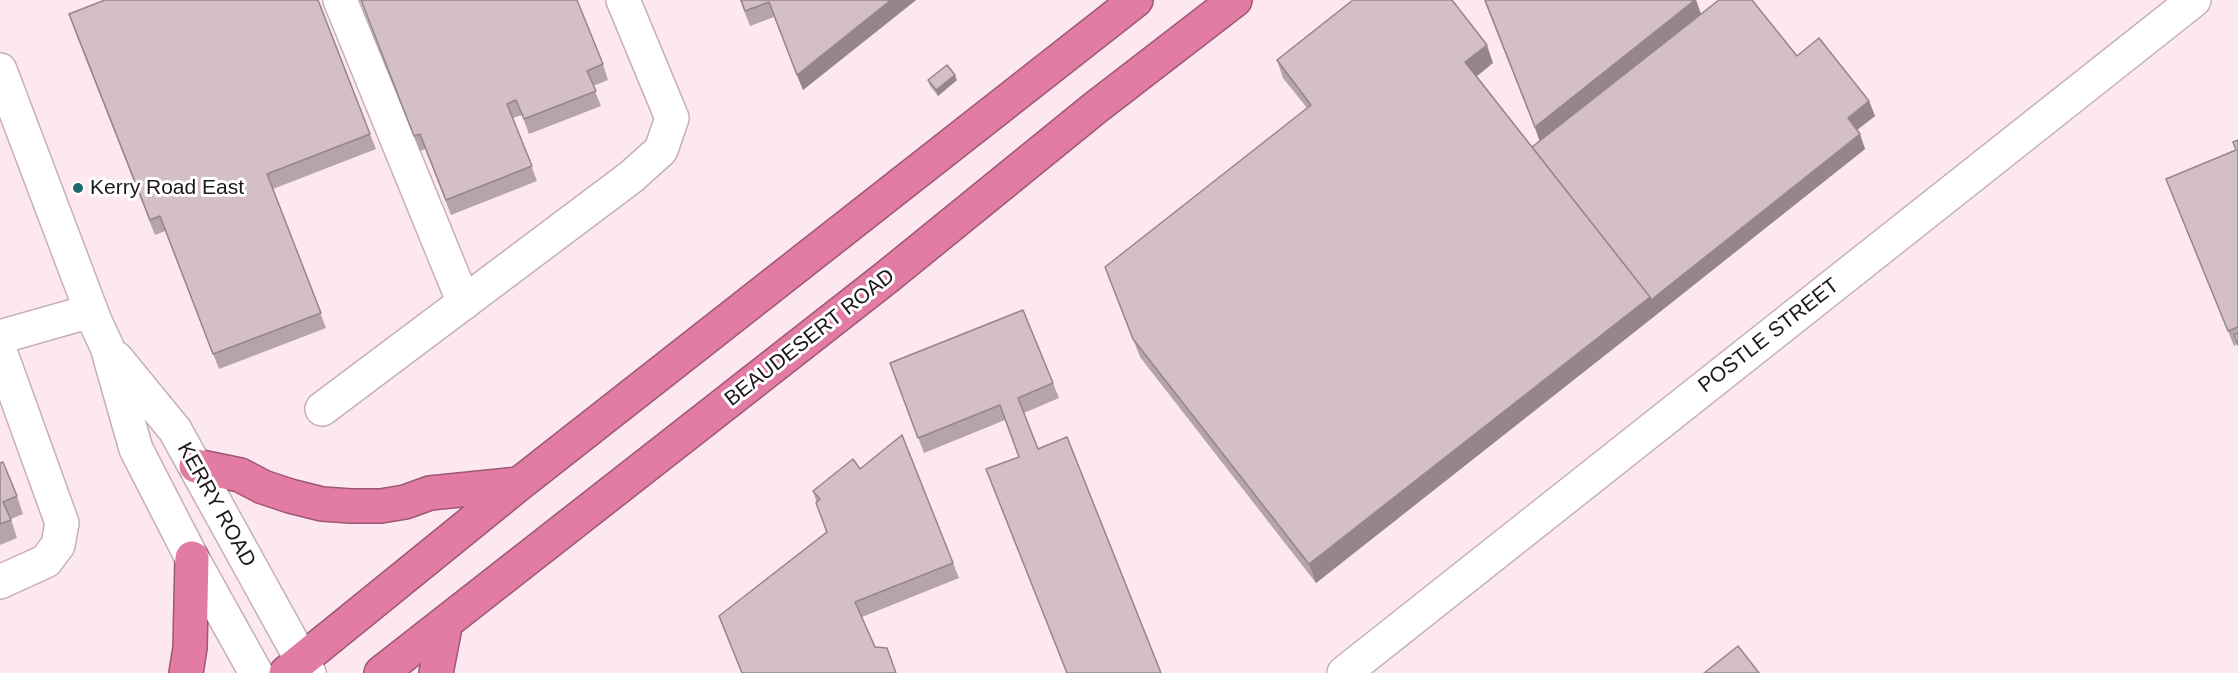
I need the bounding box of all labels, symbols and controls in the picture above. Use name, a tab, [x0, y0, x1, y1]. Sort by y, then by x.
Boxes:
place label: Kerry Road East	[90, 175, 244, 201]
marker: Kerry Road East	[71, 181, 85, 195]
street label: BEAUDESERT ROAD	[720, 264, 900, 412]
street label: POSTLE STREET	[1694, 273, 1844, 399]
street label: KERRY ROAD	[171, 438, 261, 572]

